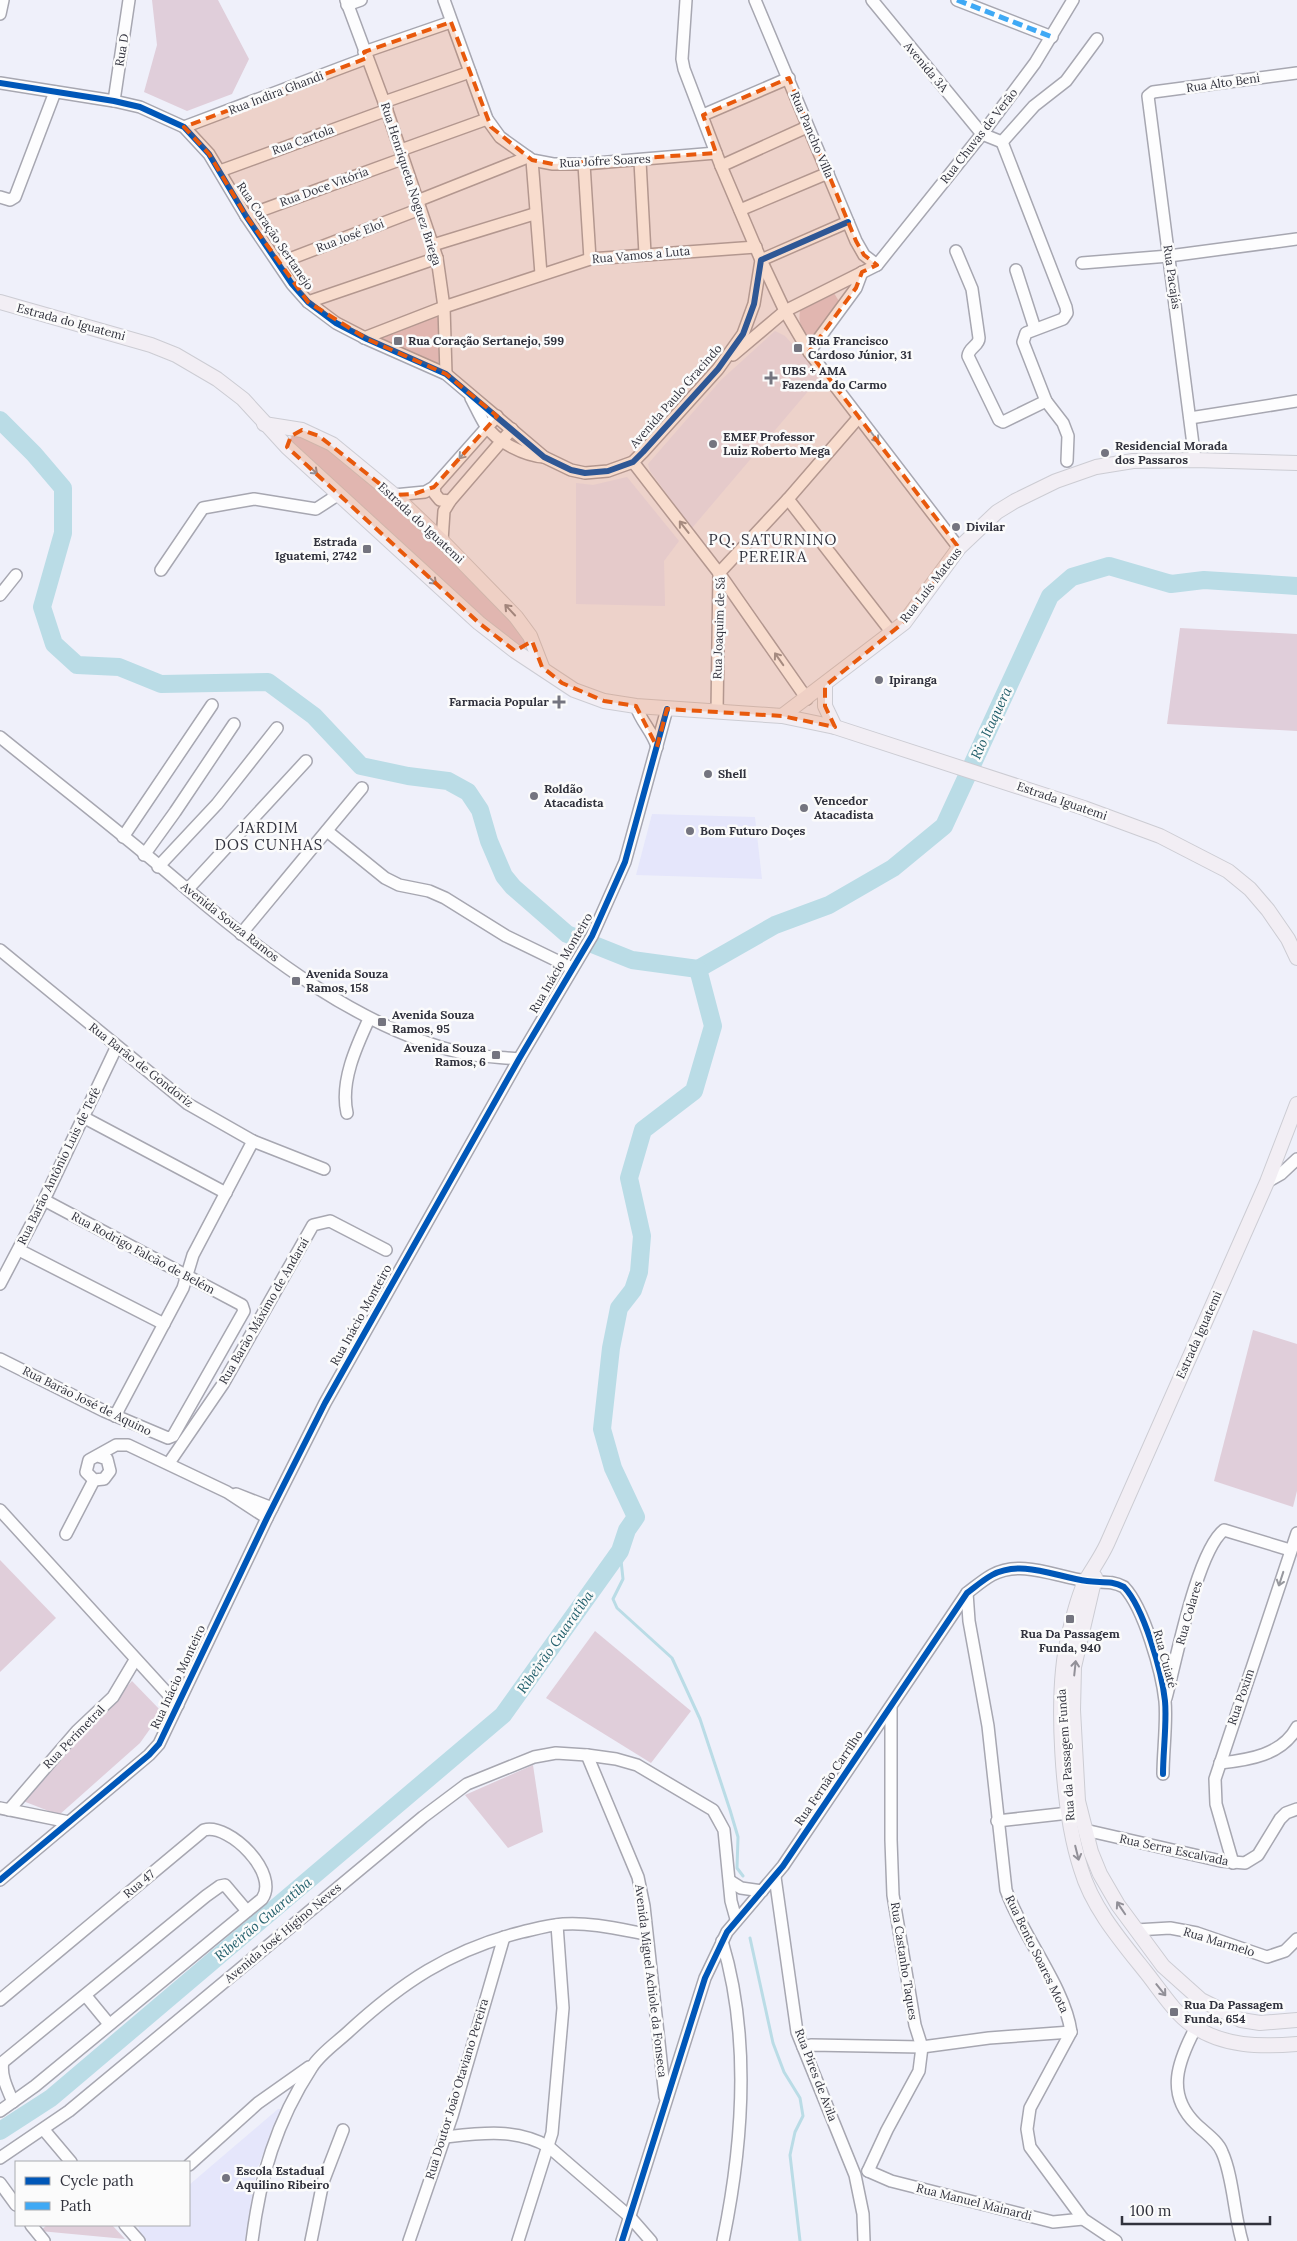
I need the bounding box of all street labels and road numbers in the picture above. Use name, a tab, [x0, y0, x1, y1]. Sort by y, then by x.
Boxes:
street label: Rua D	[112, 32, 132, 67]
street label: Avenida 3A	[900, 38, 952, 95]
street label: Rua Indira Ghandi	[226, 68, 325, 118]
street label: Rua Alto Beni	[1185, 70, 1261, 95]
street label: Rua Chuvas de Verão	[937, 85, 1020, 186]
street label: Rua Pancho Villa	[788, 89, 837, 180]
street label: Rua Henriqueta Noguez Briega	[378, 100, 445, 267]
street label: Rua Cartola	[270, 121, 336, 158]
street label: Rua Jofre Soares	[559, 151, 651, 170]
street label: Rua Doce Vitória	[277, 163, 370, 210]
street label: Rua Coração Sertanejo	[234, 179, 317, 292]
street label: Rua José Eloi	[314, 216, 386, 255]
street label: Rua Vamos a Luta	[591, 243, 691, 266]
street label: Rua Pacajás	[1161, 244, 1184, 311]
street label: Estrada do Iguatemi	[15, 300, 127, 343]
street label: Avenida Paulo Gracindo	[626, 341, 725, 451]
street label: Estrada do Iguatemi	[375, 479, 467, 566]
street label: Rua Luís Mateus	[897, 544, 965, 625]
street label: Rua Joaquim de Sá	[709, 576, 728, 680]
street label: Estrada Iguatemi	[1015, 778, 1109, 823]
street label: Avenida Souza Ramos	[177, 878, 283, 965]
street label: Rua Inácio Monteiro	[526, 910, 595, 1016]
street label: Rua Barão de Gondoriz	[86, 1019, 196, 1110]
street label: Rua Barão Antônio Luis de Tefé	[14, 1084, 104, 1247]
street label: Rua Rodrigo Falcão de Belém	[69, 1208, 218, 1297]
street label: Rua Barão Máximo de Andaraí	[215, 1235, 312, 1387]
street label: Rua Inácio Monteiro	[327, 1262, 395, 1368]
street label: Estrada Iguatemi	[1172, 1289, 1225, 1381]
street label: Rua Barão José de Aquino	[20, 1363, 154, 1438]
street label: Rua Colares	[1172, 1579, 1205, 1647]
street label: Rua Inácio Monteiro	[147, 1622, 208, 1731]
street label: Rua Cuiaté	[1150, 1628, 1181, 1690]
street label: Rua Poxim	[1224, 1666, 1257, 1727]
street label: Rua da Passagem Funda	[1053, 1688, 1078, 1822]
street label: Rua Perimetral	[40, 1702, 108, 1772]
street label: Rua Fernão Carrilho	[791, 1727, 866, 1828]
street label: Rua Serra Escalvada	[1118, 1831, 1230, 1868]
street label: Rua 47	[120, 1866, 158, 1901]
street label: Avenida José Higino Neves	[221, 1879, 344, 1986]
street label: Avenida Miguel Achiole da Fonseca	[632, 1883, 671, 2078]
street label: Rua Bento Soares Mota	[1002, 1892, 1072, 2015]
street label: Rua Castanho Taques	[888, 1901, 921, 2021]
street label: Rua Marmelo	[1182, 1924, 1257, 1960]
street label: Rua Doutor João Otaviano Pereira	[422, 1997, 491, 2181]
street label: Rua Pires de Avila	[792, 2026, 841, 2123]
street label: Rua Manuel Mainardi	[915, 2180, 1033, 2223]

